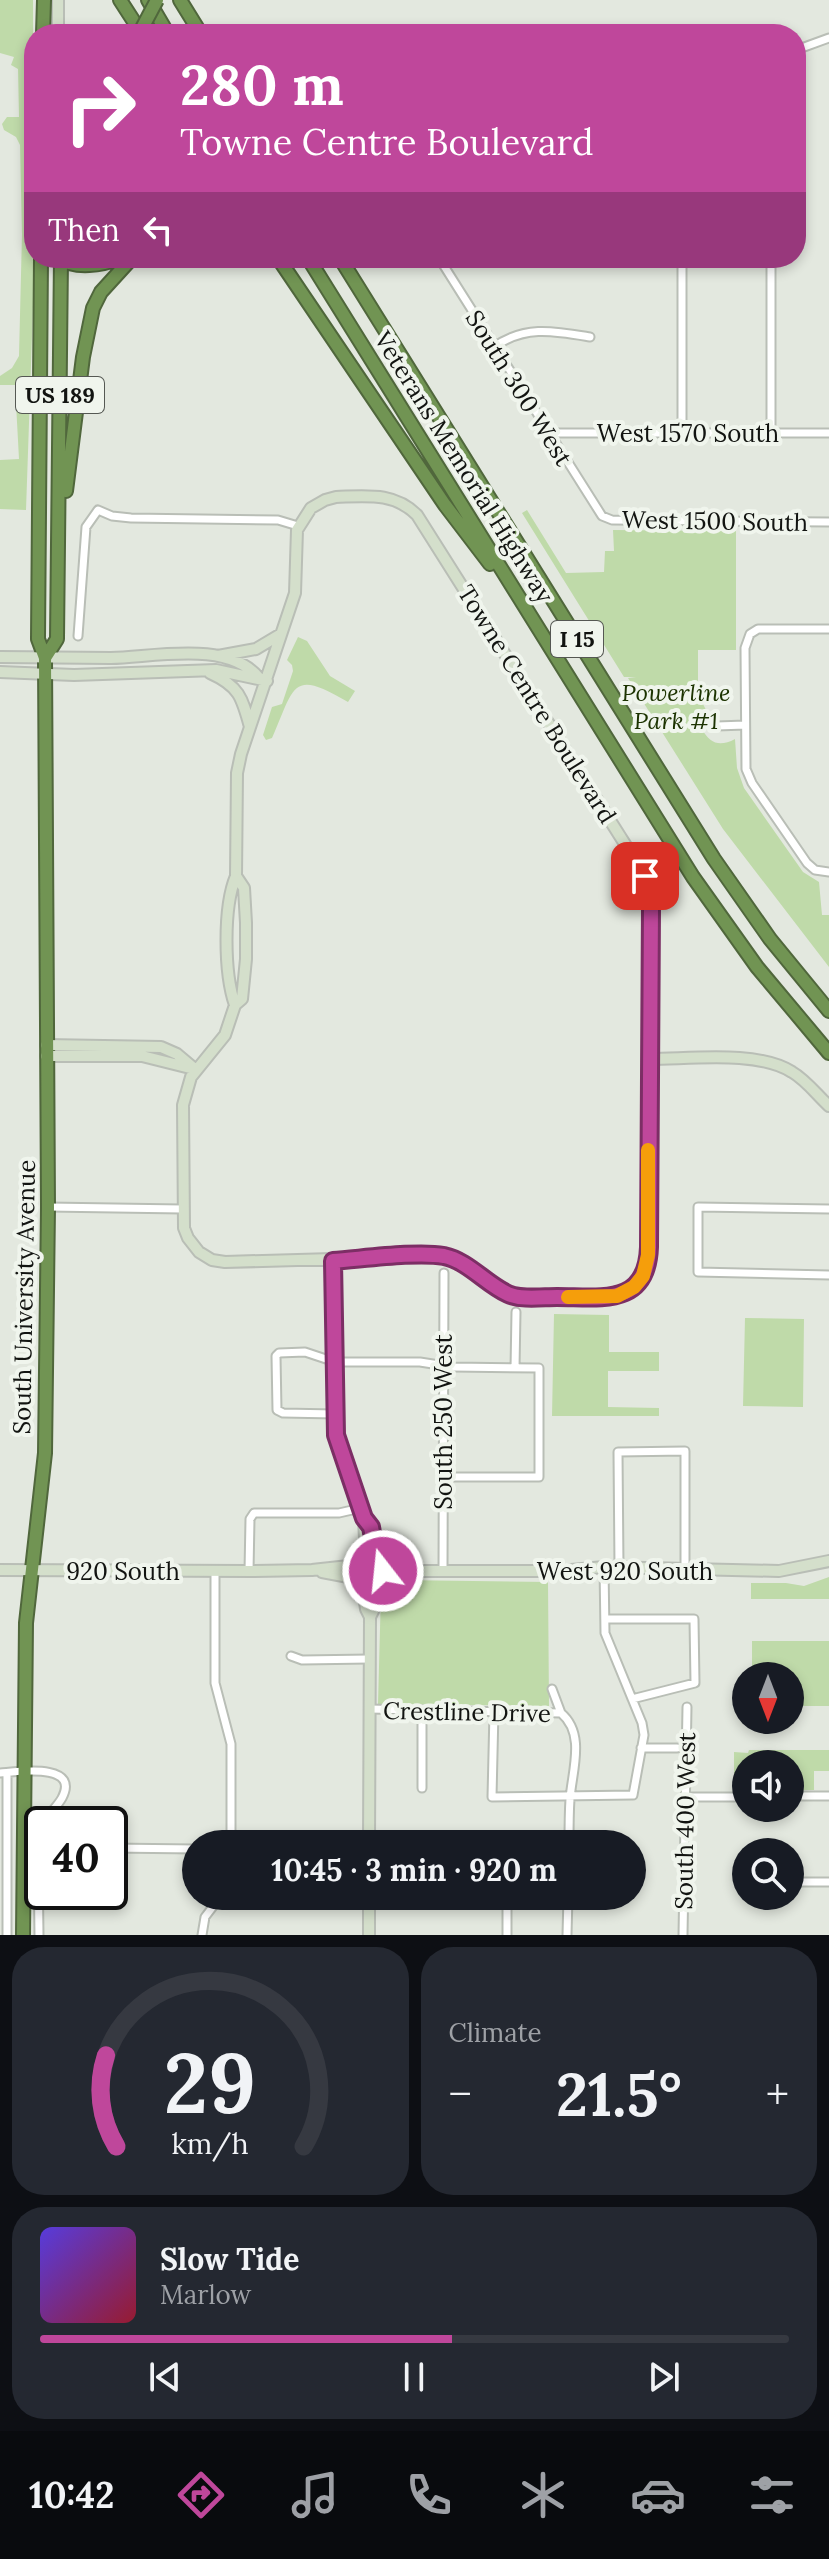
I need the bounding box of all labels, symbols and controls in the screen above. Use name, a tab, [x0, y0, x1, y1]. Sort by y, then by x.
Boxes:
text: 280 m	[180, 49, 344, 120]
icon: right	[48, 56, 152, 160]
text: Towne Centre Boulevard	[180, 119, 593, 165]
icon: left	[136, 208, 180, 252]
text: Then	[48, 211, 120, 249]
street label: South 300 West	[459, 304, 580, 472]
street label: Veterans Memorial Highway	[367, 325, 561, 609]
road number: US 189	[16, 377, 104, 413]
street label: West 1570 South	[597, 418, 779, 449]
street label: West 1500 South	[622, 504, 808, 538]
street label: Towne Centre Boulevard	[451, 579, 623, 829]
road number: I 15	[551, 621, 603, 657]
park label: Powerline Park #1	[622, 677, 730, 736]
pin	[611, 842, 679, 910]
icon: arrive	[623, 854, 667, 898]
street label: South University Avenue	[6, 1159, 42, 1435]
street label: South 250 West	[428, 1334, 459, 1510]
position arrow	[341, 1529, 425, 1613]
street label: 920 South	[66, 1556, 180, 1587]
street label: West 920 South	[537, 1556, 713, 1587]
north arrow	[732, 1662, 804, 1734]
map controls	[732, 1662, 804, 1910]
street label: Crestline Drive	[383, 1695, 551, 1729]
street label: South 400 West	[668, 1731, 702, 1910]
button: sound	[732, 1750, 804, 1822]
speed limit sign: 40	[24, 1806, 128, 1910]
button: search	[732, 1838, 804, 1910]
text: 10:45 · 3 min · 920 m	[271, 1851, 557, 1889]
text: Climate	[449, 2016, 542, 2049]
text: 29	[164, 2029, 256, 2136]
text: 21.5°	[556, 2056, 682, 2132]
text: −	[449, 2066, 472, 2122]
text: +	[766, 2066, 789, 2122]
text: km/h	[172, 2125, 249, 2162]
text: Slow Tide	[160, 2240, 299, 2278]
text: Marlow	[160, 2278, 251, 2311]
icon: previous	[143, 2355, 187, 2399]
icon: pause	[392, 2355, 436, 2399]
icon: next	[642, 2355, 686, 2399]
icon: directions	[173, 2467, 229, 2523]
icon: music	[287, 2467, 343, 2523]
icon: phone	[401, 2467, 457, 2523]
icon: climate	[515, 2467, 571, 2523]
icon: car	[630, 2467, 686, 2523]
icon: filters	[744, 2467, 800, 2523]
text: 10:42	[29, 2472, 115, 2518]

